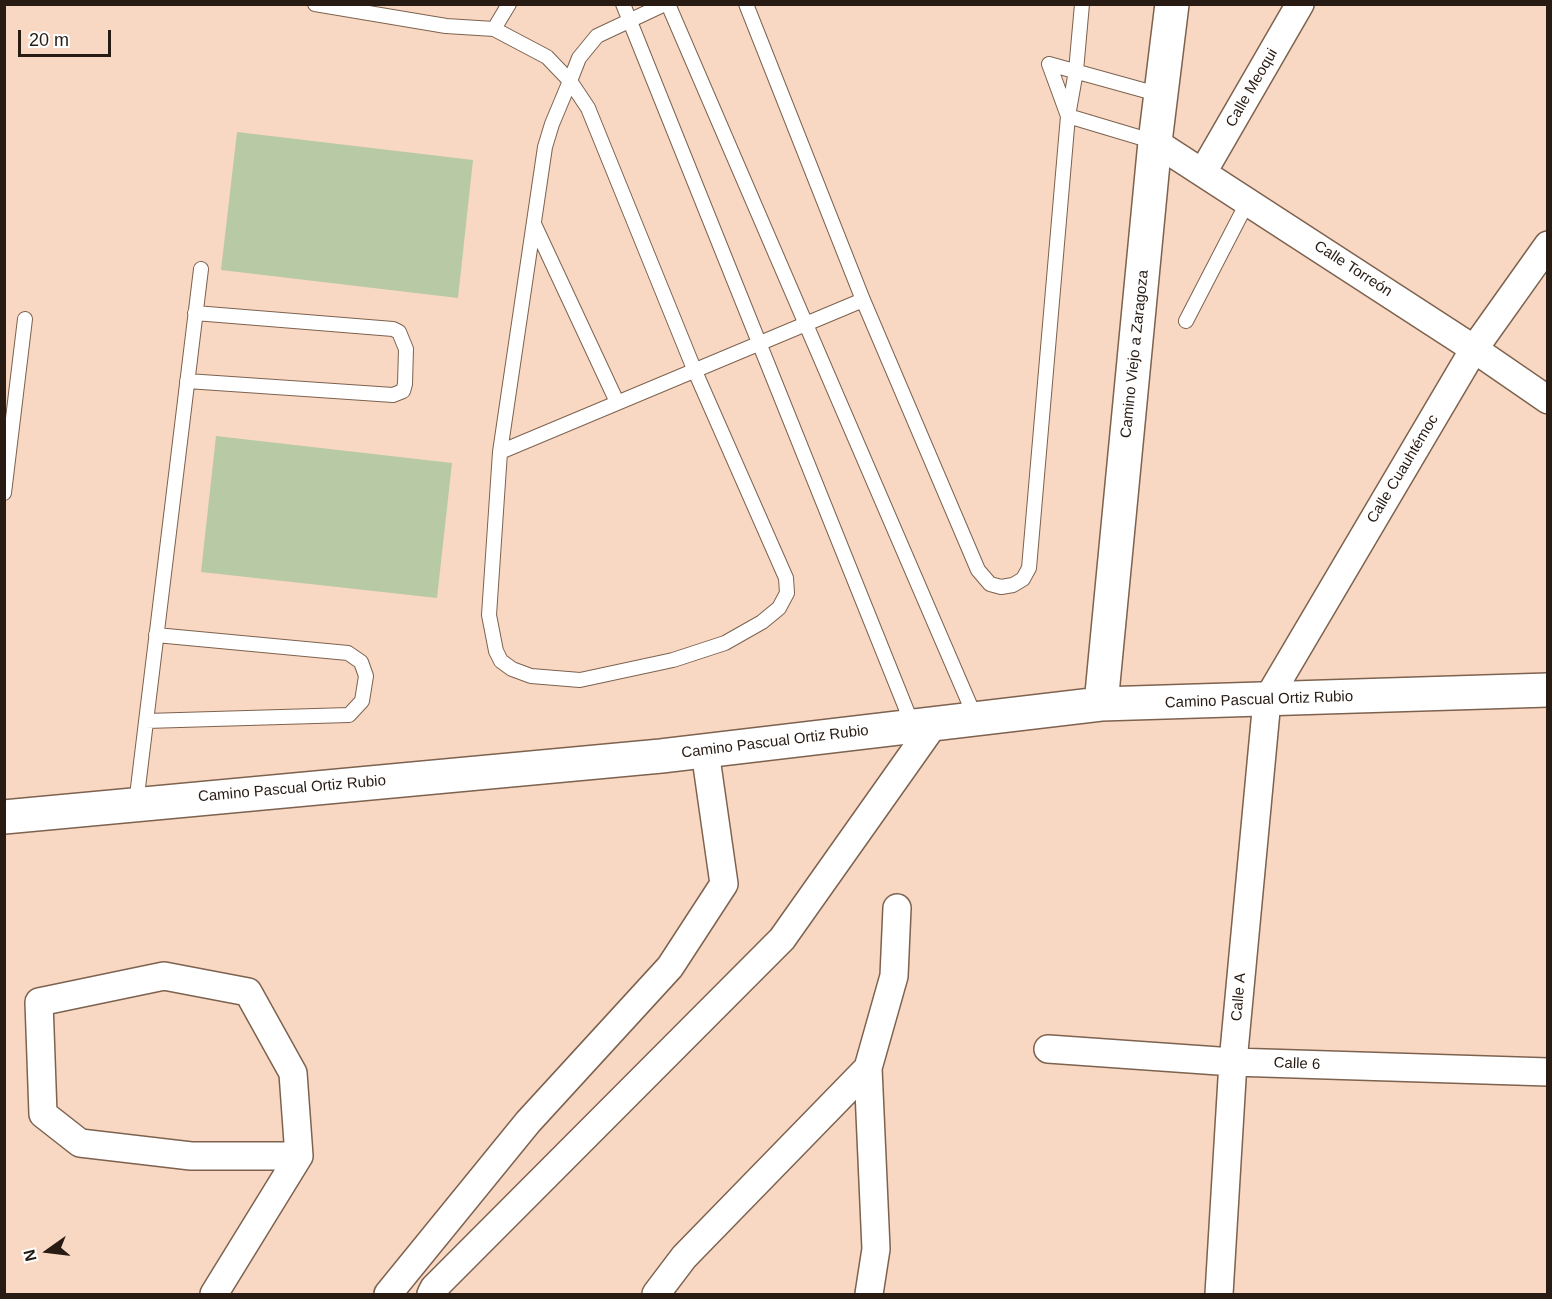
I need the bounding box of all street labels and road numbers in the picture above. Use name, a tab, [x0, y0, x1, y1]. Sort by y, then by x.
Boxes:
street label: Calle Meoqui	[1222, 46, 1282, 130]
street label: Calle Torreón	[1311, 237, 1395, 301]
street label: Camino Viejo a Zaragoza	[1117, 269, 1153, 439]
street label: Calle Cuauhtémoc	[1364, 411, 1442, 527]
street label: Camino Pascual Ortiz Rubio	[1165, 688, 1353, 712]
street label: Camino Pascual Ortiz Rubio	[680, 722, 870, 762]
street label: Camino Pascual Ortiz Rubio	[197, 772, 387, 806]
street label: Calle A	[1228, 972, 1250, 1022]
street label: Calle 6	[1273, 1054, 1321, 1074]

